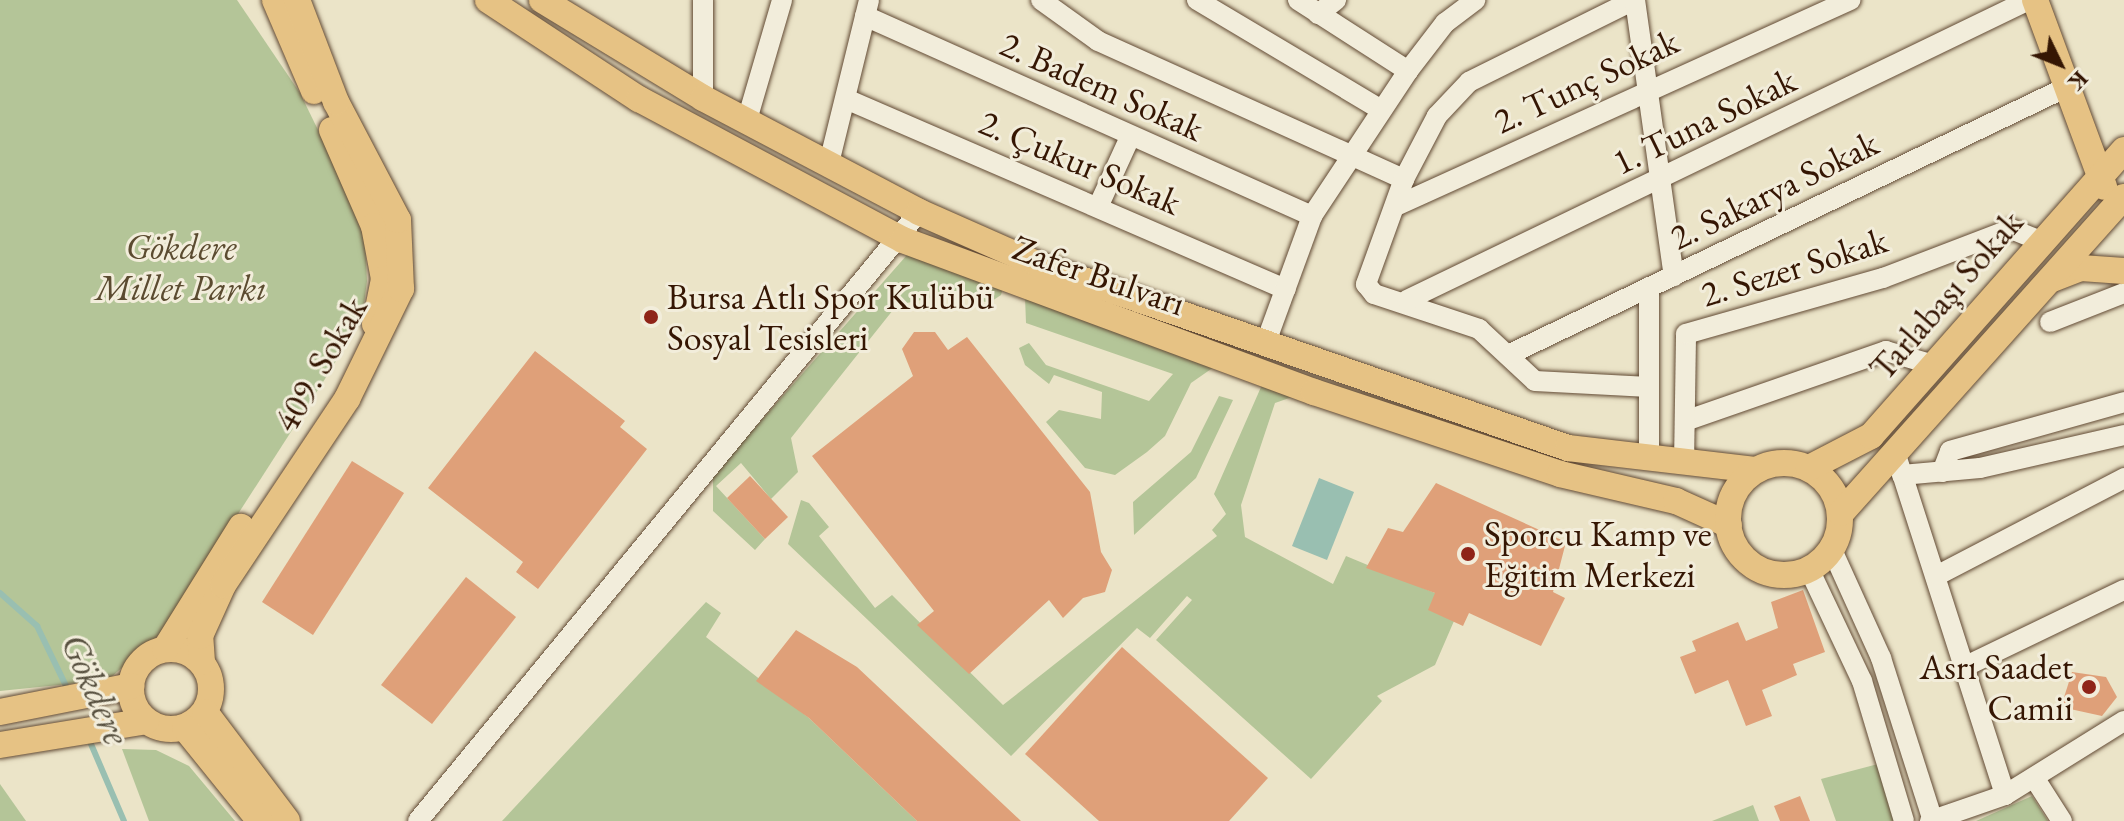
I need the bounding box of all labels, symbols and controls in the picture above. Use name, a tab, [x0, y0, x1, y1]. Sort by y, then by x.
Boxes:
street label: 2. Tunç Sokak	[1487, 19, 1685, 143]
street label: 2. Badem Sokak	[994, 22, 1210, 150]
north arrow	[2020, 24, 2100, 104]
street label: 1. Tuna Sokak	[1605, 58, 1803, 184]
text: K	[2062, 65, 2094, 97]
street label: 2. Çukur Sokak	[973, 100, 1187, 224]
street label: 2. Sakarya Sokak	[1663, 121, 1885, 259]
street label: Tarlabaşı Sokak	[1860, 201, 2032, 389]
street label: 2. Sezer Sokak	[1696, 218, 1892, 316]
park label: Gökdere Millet Parkı	[95, 224, 267, 309]
street label: Zafer Bulvarı	[1007, 225, 1191, 325]
place label: Bursa Atlı Spor Kulübü Sosyal Tesisleri	[667, 274, 994, 359]
street label: 409. Sokak	[264, 288, 376, 440]
marker: Bursa Atlı Spor Kulübü Sosyal Tesisleri	[642, 308, 660, 326]
place label: Sporcu Kamp ve Eğitim Merkezi	[1484, 511, 1712, 596]
marker: Sporcu Kamp ve Eğitim Merkezi	[1459, 545, 1477, 563]
water label: Gökdere	[51, 626, 141, 752]
place label: Asrı Saadet Camii	[1919, 644, 2073, 729]
marker: Asrı Saadet Camii	[2080, 678, 2098, 696]

